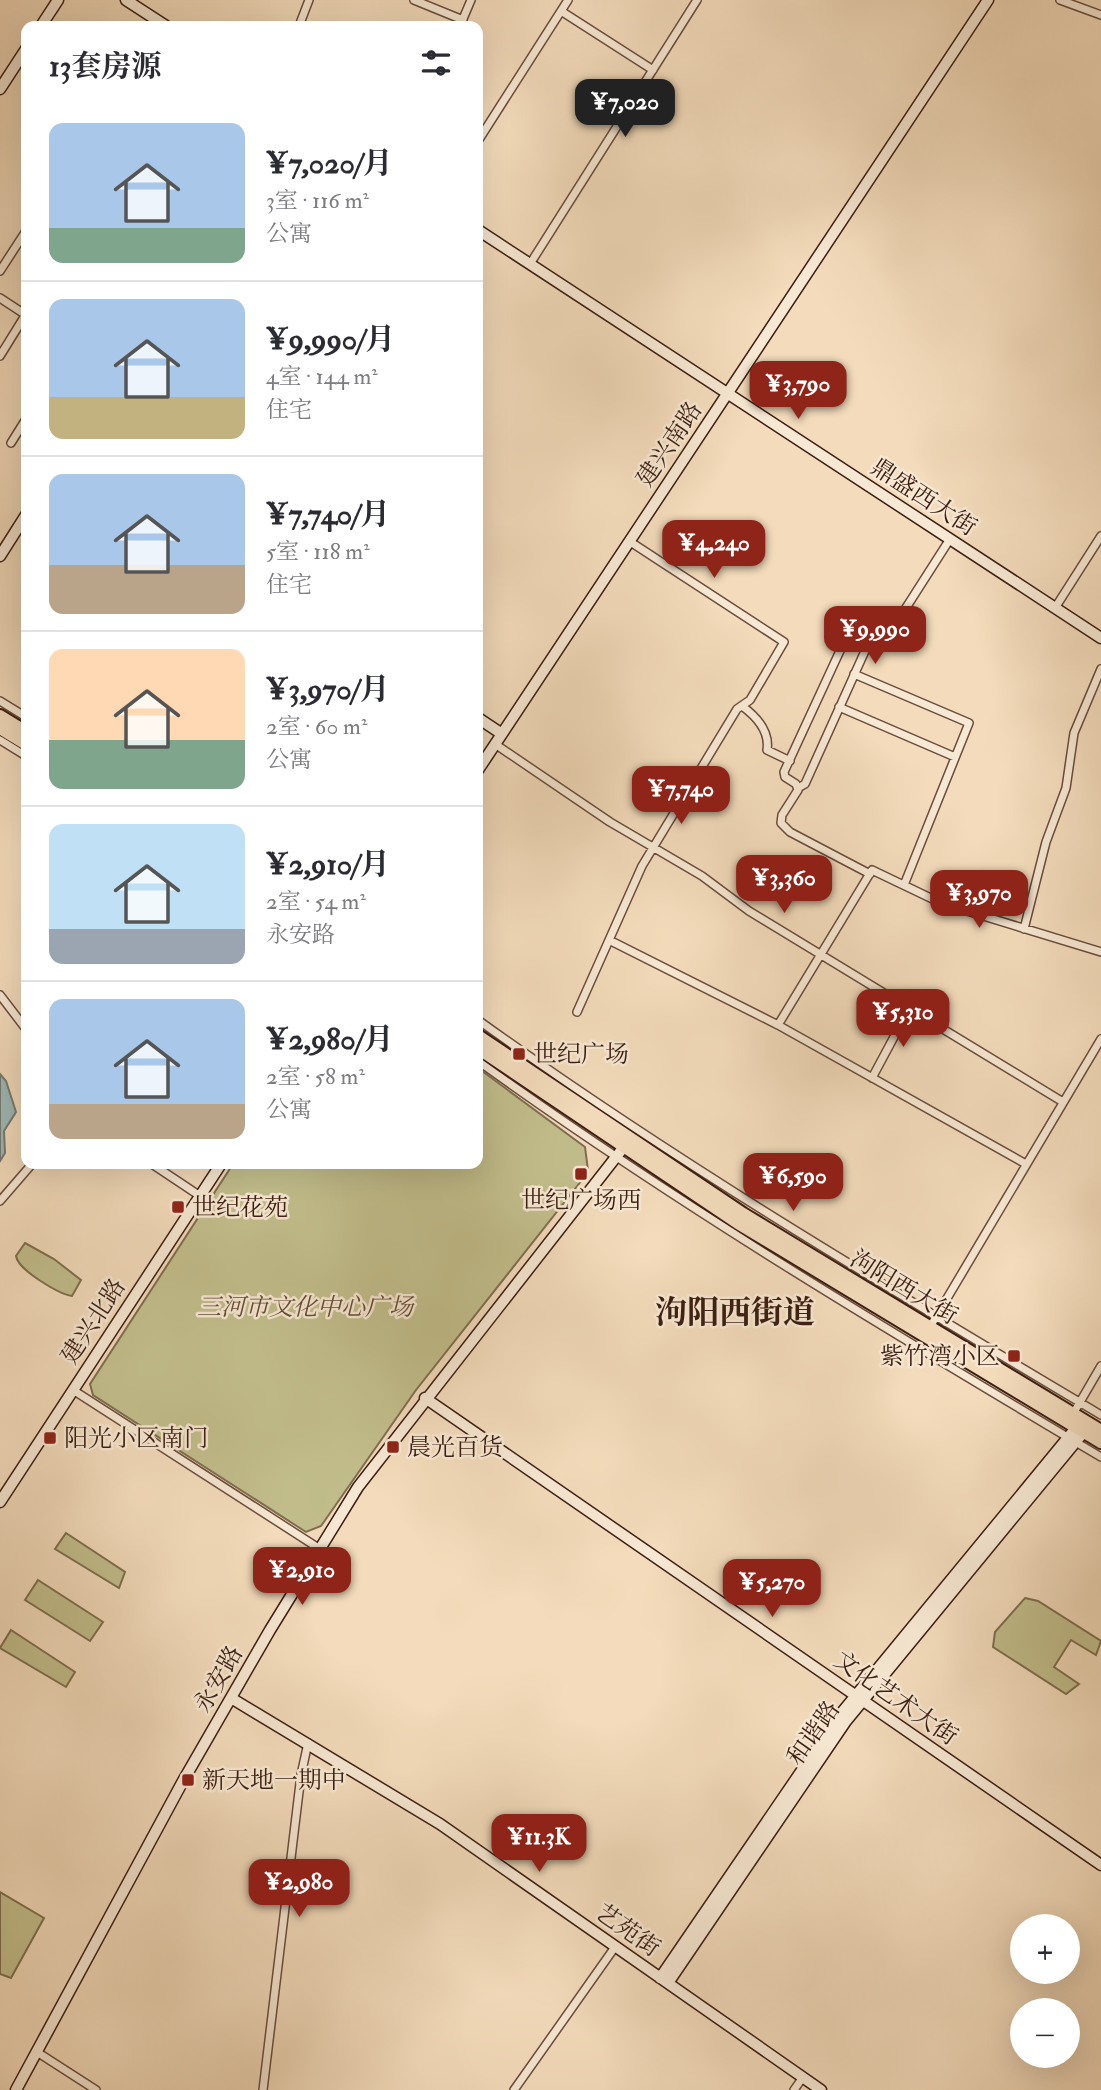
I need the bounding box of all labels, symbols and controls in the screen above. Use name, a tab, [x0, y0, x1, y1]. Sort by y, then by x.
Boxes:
icon: filters	[417, 44, 455, 82]
text: 13套房源	[49, 48, 161, 85]
pin: ¥7,020	[568, 80, 682, 139]
text: ¥7,020	[591, 87, 659, 116]
text: ¥7,020/月	[266, 145, 393, 182]
icon: home	[105, 151, 189, 235]
text: 3室 · 116 m²	[266, 186, 369, 215]
text: 公寓	[266, 219, 312, 248]
text: ¥9,990/月	[266, 321, 395, 358]
icon: home	[105, 327, 189, 411]
text: 4室 · 144 m²	[266, 362, 378, 391]
pin: ¥3,790	[741, 362, 855, 421]
text: ¥3,790	[766, 369, 830, 398]
text: 住宅	[266, 395, 312, 424]
street label: 建兴南路	[630, 396, 709, 493]
street label: 鼎盛西大街	[865, 452, 982, 543]
text: ¥7,740/月	[266, 496, 390, 533]
icon: home	[105, 502, 189, 586]
pin: ¥4,240	[657, 520, 771, 580]
text: ¥4,240	[678, 528, 750, 557]
text: 5室 · 118 m²	[266, 537, 370, 566]
text: 住宅	[266, 570, 312, 599]
pin: ¥9,990	[818, 606, 932, 666]
text: ¥9,990	[840, 614, 910, 643]
text: ¥3,970/月	[266, 671, 389, 708]
icon: home	[105, 677, 189, 761]
text: 2室 · 60 m²	[266, 712, 367, 741]
text: 公寓	[266, 745, 312, 774]
pin: ¥7,740	[624, 766, 738, 826]
text: ¥7,740	[648, 774, 714, 803]
text: ¥2,910/月	[266, 846, 390, 883]
icon: home	[105, 852, 189, 936]
pin: ¥3,360	[727, 856, 841, 915]
text: ¥3,360	[752, 863, 816, 892]
pin: ¥3,970	[922, 870, 1036, 930]
text: ¥3,970	[946, 878, 1012, 907]
text: 2室 · 54 m²	[266, 887, 366, 916]
text: 永安路	[266, 920, 335, 949]
pin: ¥5,310	[846, 990, 960, 1049]
text: ¥5,310	[872, 997, 934, 1026]
text: ¥2,980/月	[266, 1021, 394, 1058]
icon: home	[105, 1027, 189, 1111]
place label: 世纪广场	[533, 1039, 629, 1070]
marker: 世纪广场	[511, 1046, 527, 1062]
text: 2室 · 58 m²	[266, 1062, 365, 1091]
text: 公寓	[266, 1095, 312, 1124]
pin: ¥6,590	[736, 1154, 850, 1213]
text: ¥6,590	[759, 1161, 827, 1190]
marker: 世纪广场西	[573, 1166, 589, 1182]
place label: 世纪广场西	[521, 1185, 641, 1216]
place label: 世纪花苑	[192, 1192, 288, 1223]
marker: 世纪花苑	[170, 1199, 186, 1215]
street label: 泃阳西大街	[844, 1243, 963, 1332]
street label: 建兴北路	[54, 1273, 133, 1370]
park label: 三河市文化中心广场	[197, 1292, 415, 1323]
district label: 泃阳西街道	[655, 1293, 815, 1333]
place label: 紫竹湾小区	[880, 1341, 1000, 1372]
marker: 紫竹湾小区	[1006, 1348, 1022, 1364]
place label: 阳光小区南门	[64, 1423, 208, 1454]
marker: 阳光小区南门	[42, 1430, 58, 1446]
place label: 晨光百货	[407, 1432, 503, 1463]
marker: 晨光百货	[385, 1439, 401, 1455]
pin: ¥2,910	[245, 1548, 359, 1607]
text: ¥2,910	[269, 1555, 335, 1584]
pin: ¥5,270	[715, 1560, 829, 1619]
text: ¥5,270	[739, 1567, 805, 1596]
street label: 永安路	[187, 1640, 250, 1718]
street label: 文化艺术大街	[828, 1644, 964, 1752]
street label: 和谐路	[780, 1695, 847, 1772]
place label: 新天地一期中	[202, 1765, 346, 1796]
marker: 新天地一期中	[180, 1772, 196, 1788]
pin: ¥11.3K	[482, 1814, 596, 1874]
text: ¥11.3K	[507, 1822, 571, 1851]
pin: ¥2,980	[242, 1860, 356, 1919]
text: ¥2,980	[265, 1867, 333, 1896]
street label: 艺苑街	[589, 1897, 666, 1964]
map controls	[1010, 1914, 1080, 2068]
button: +	[1010, 1914, 1080, 1984]
button: −	[1010, 1998, 1080, 2068]

